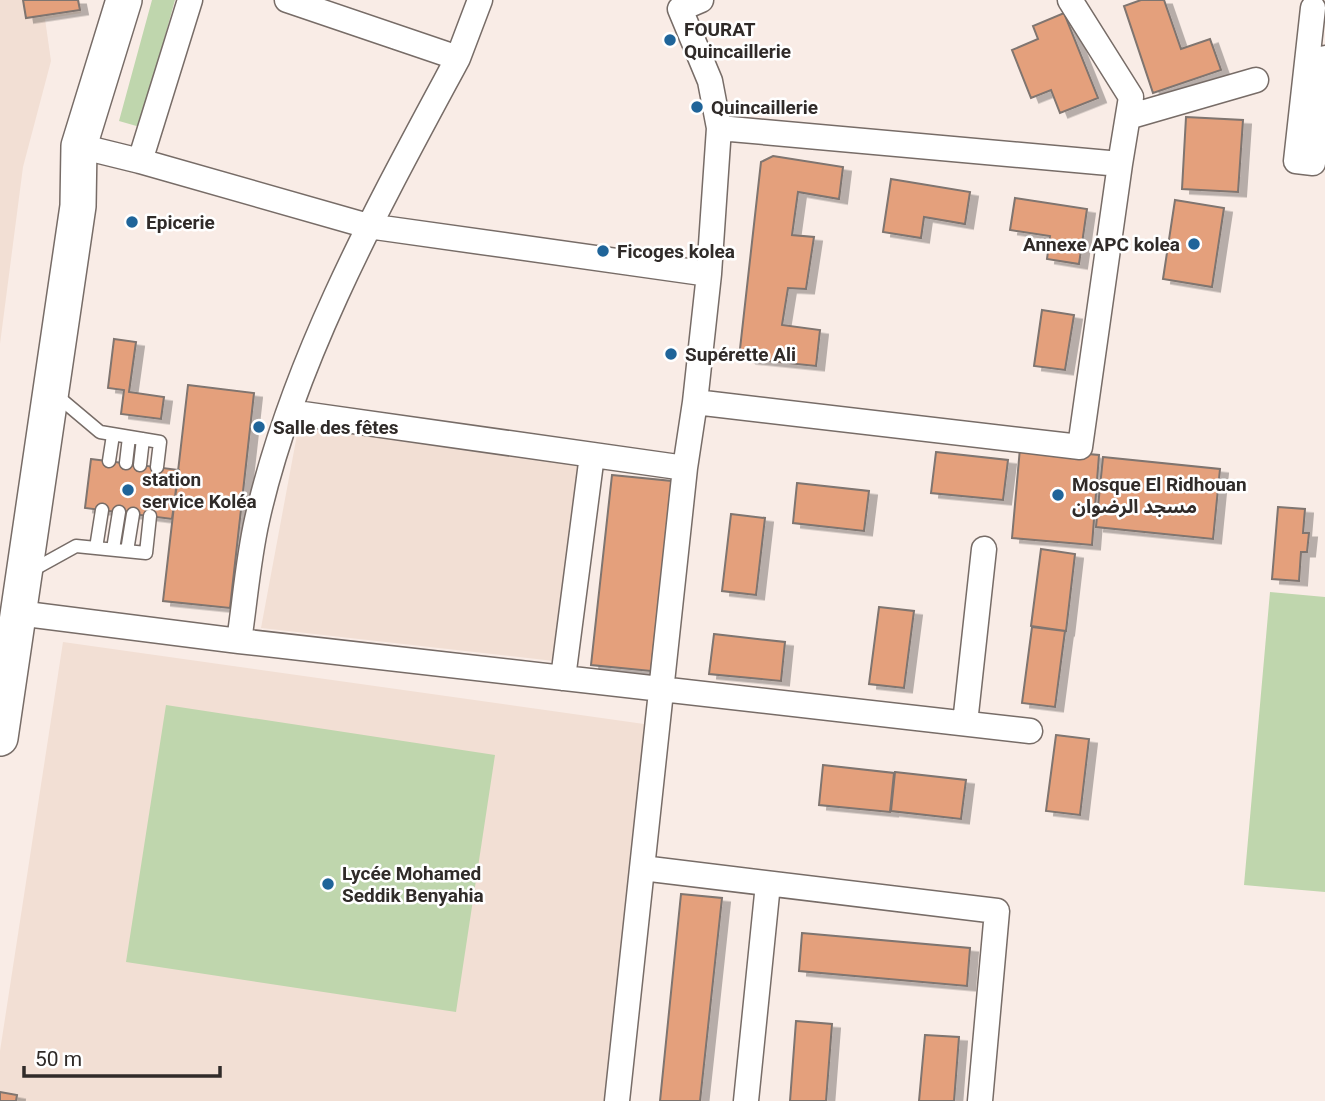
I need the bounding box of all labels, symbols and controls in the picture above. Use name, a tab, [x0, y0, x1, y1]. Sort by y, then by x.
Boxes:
place label: FOURAT Quincaillerie	[684, 18, 791, 63]
marker: FOURAT Quincaillerie	[662, 32, 678, 48]
place label: Quincaillerie	[711, 96, 818, 119]
marker: Quincaillerie	[689, 99, 705, 115]
place label: Epicerie	[146, 211, 215, 234]
marker: Epicerie	[124, 214, 140, 230]
place label: Annexe APC kolea	[1023, 233, 1180, 256]
marker: Annexe APC kolea	[1186, 236, 1202, 252]
place label: Ficoges kolea	[617, 240, 735, 263]
marker: Ficoges kolea	[595, 243, 611, 259]
place label: Supérette Ali	[685, 343, 796, 366]
marker: Supérette Ali	[663, 346, 679, 362]
place label: Salle des fêtes	[273, 416, 399, 439]
marker: Salle des fêtes	[251, 419, 267, 435]
place label: station service Koléa	[142, 468, 257, 513]
place label: Mosque El Ridhouan مسجد الرضوان	[1072, 473, 1247, 518]
marker: station service Koléa	[120, 482, 136, 498]
marker: Mosque El Ridhouan مسجد الرضوان	[1050, 487, 1066, 503]
place label: Lycée Mohamed Seddik Benyahia	[342, 862, 484, 907]
marker: Lycée Mohamed Seddik Benyahia	[320, 876, 336, 892]
scale bar	[24, 1034, 220, 1078]
text: 50 m	[35, 1047, 82, 1071]

